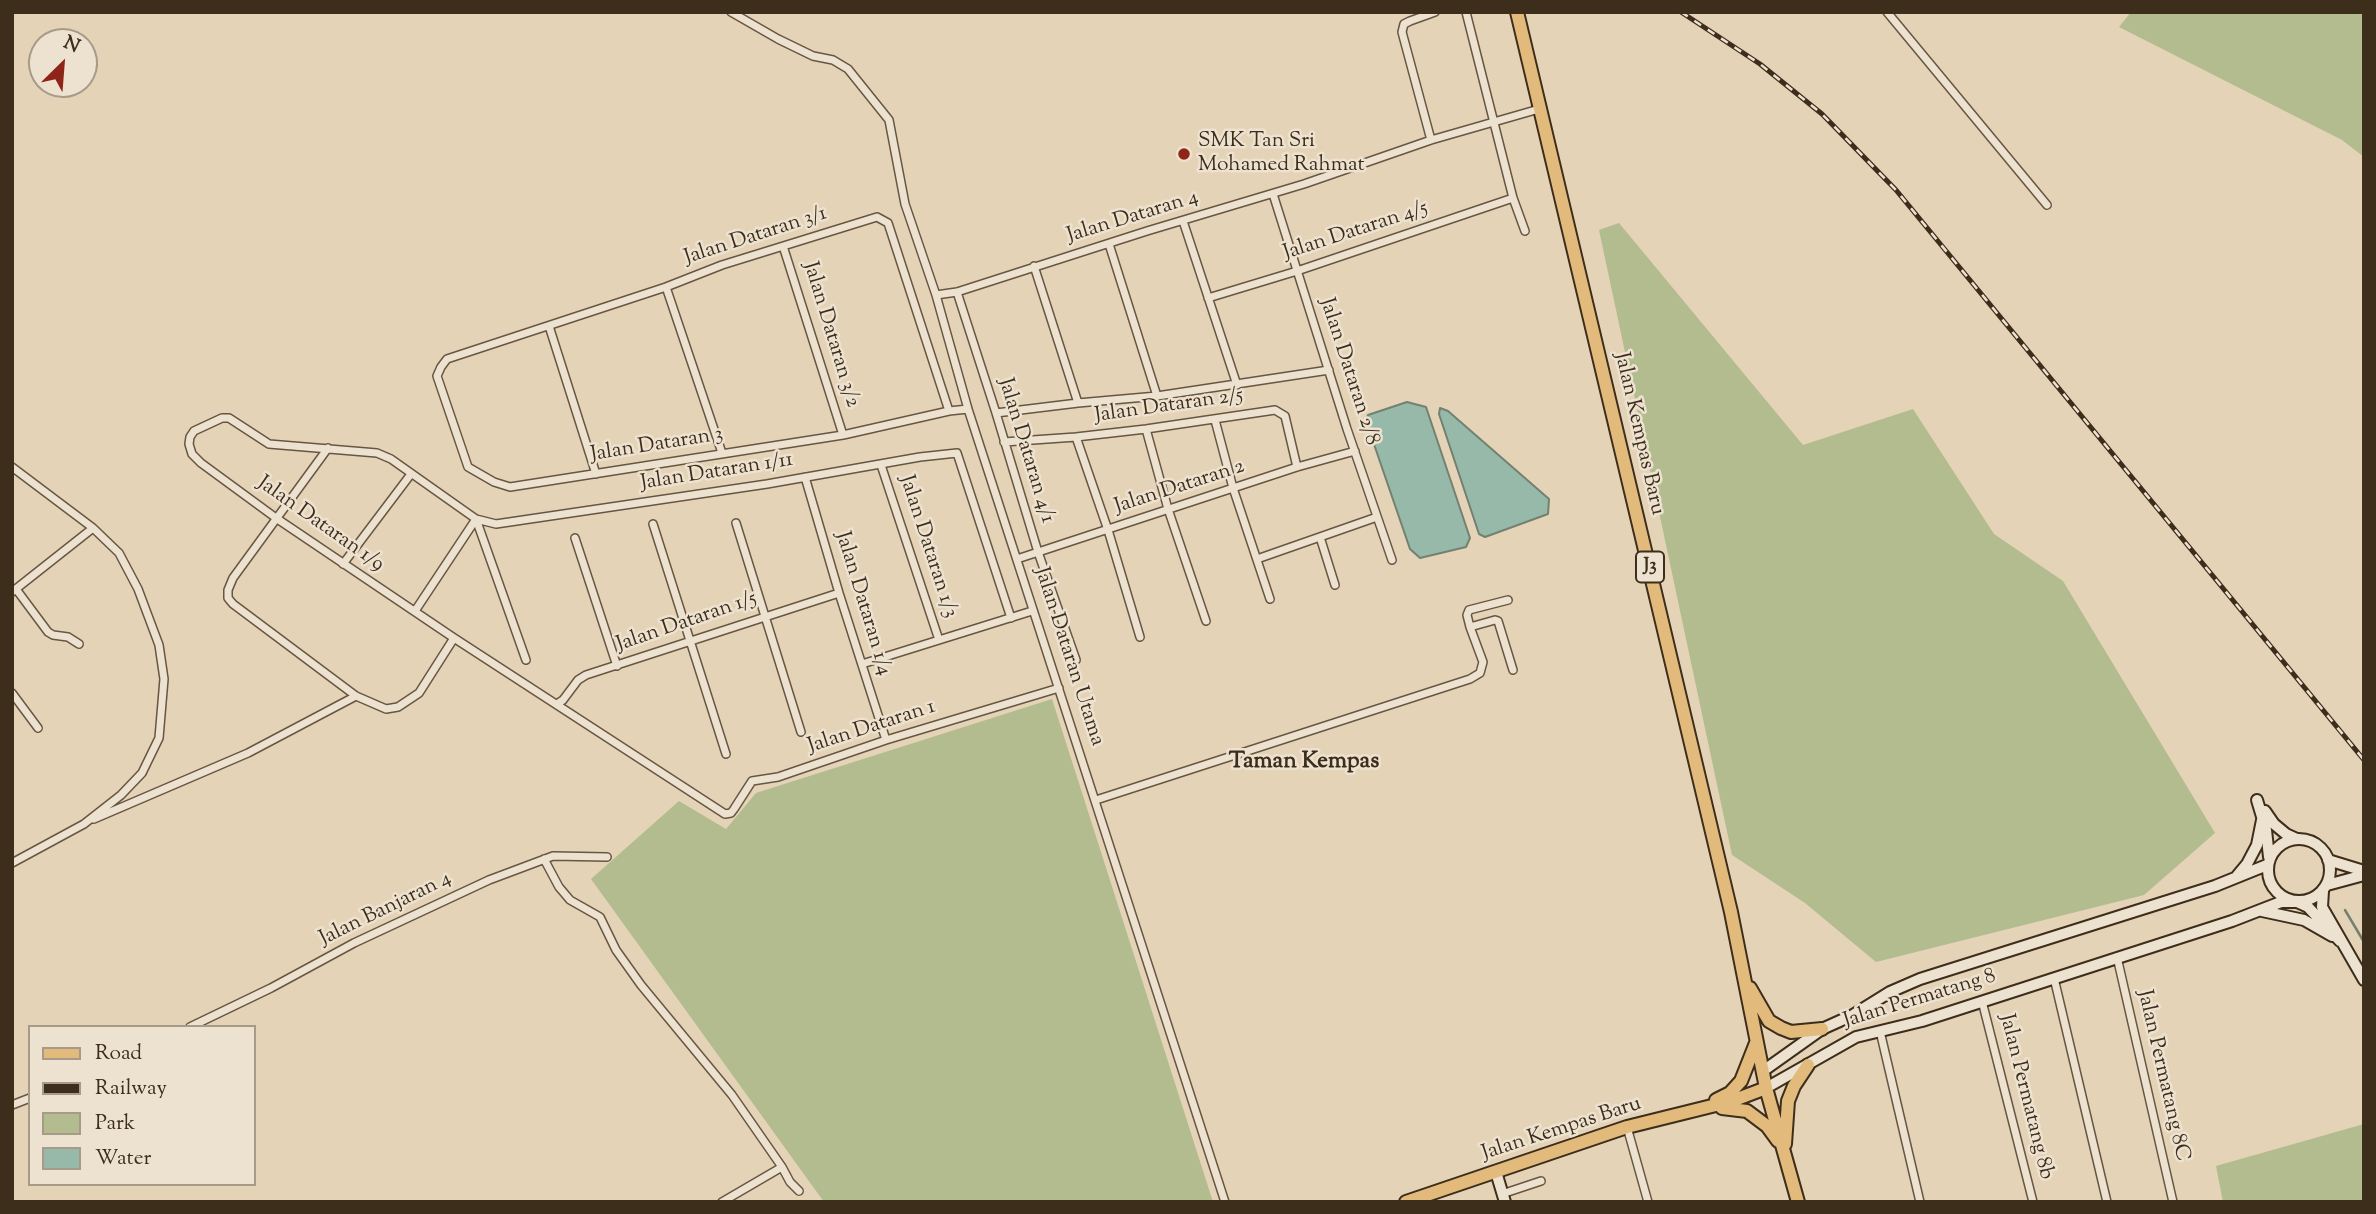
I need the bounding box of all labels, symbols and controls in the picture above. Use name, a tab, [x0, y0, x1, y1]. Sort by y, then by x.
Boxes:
north arrow	[28, 28, 98, 98]
text: N	[59, 30, 84, 61]
place label: SMK Tan Sri Mohamed Rahmat	[1198, 129, 1365, 179]
marker: SMK Tan Sri Mohamed Rahmat	[1176, 146, 1192, 162]
street label: Jalan Dataran 4	[1064, 186, 1202, 250]
street label: Jalan Dataran 4/5	[1281, 197, 1431, 267]
street label: Jalan Dataran 3/1	[682, 202, 830, 272]
street label: Jalan Dataran 3/2	[796, 259, 864, 411]
street label: Jalan Dataran 2/8	[1312, 295, 1384, 449]
street label: Jalan Kempas Baru	[1607, 350, 1669, 518]
street label: Jalan Dataran 4/1	[991, 375, 1059, 527]
street label: Jalan Dataran 2/5	[1093, 384, 1245, 430]
street label: Jalan Dataran 3	[589, 423, 725, 469]
street label: Jalan Dataran 1/11	[639, 449, 795, 497]
street label: Jalan Dataran 2	[1112, 455, 1248, 521]
street label: Jalan Dataran 1/9	[252, 472, 388, 578]
street label: Jalan Dataran 1/3	[892, 473, 962, 621]
street label: Jalan Dataran 1/4	[828, 529, 896, 679]
road number: J3	[1636, 552, 1664, 582]
street label: Jalan Dataran Utama	[1027, 564, 1109, 750]
street label: Jalan Dataran 1/5	[613, 587, 761, 659]
street label: Jalan Dataran 1	[805, 696, 939, 760]
district label: Taman Kempas	[1229, 749, 1379, 777]
street label: Jalan Banjaran 4	[316, 867, 456, 953]
street label: Jalan Permatang 8	[1841, 965, 1999, 1035]
street label: Jalan Permatang 8C	[2130, 988, 2194, 1164]
street label: Jalan Permatang 8b	[1992, 1012, 2058, 1182]
legend	[28, 1025, 256, 1186]
text: Road	[95, 1039, 142, 1069]
text: Railway	[95, 1074, 167, 1104]
street label: Jalan Kempas Baru	[1479, 1092, 1645, 1168]
text: Park	[95, 1109, 135, 1139]
text: Water	[95, 1144, 151, 1174]

